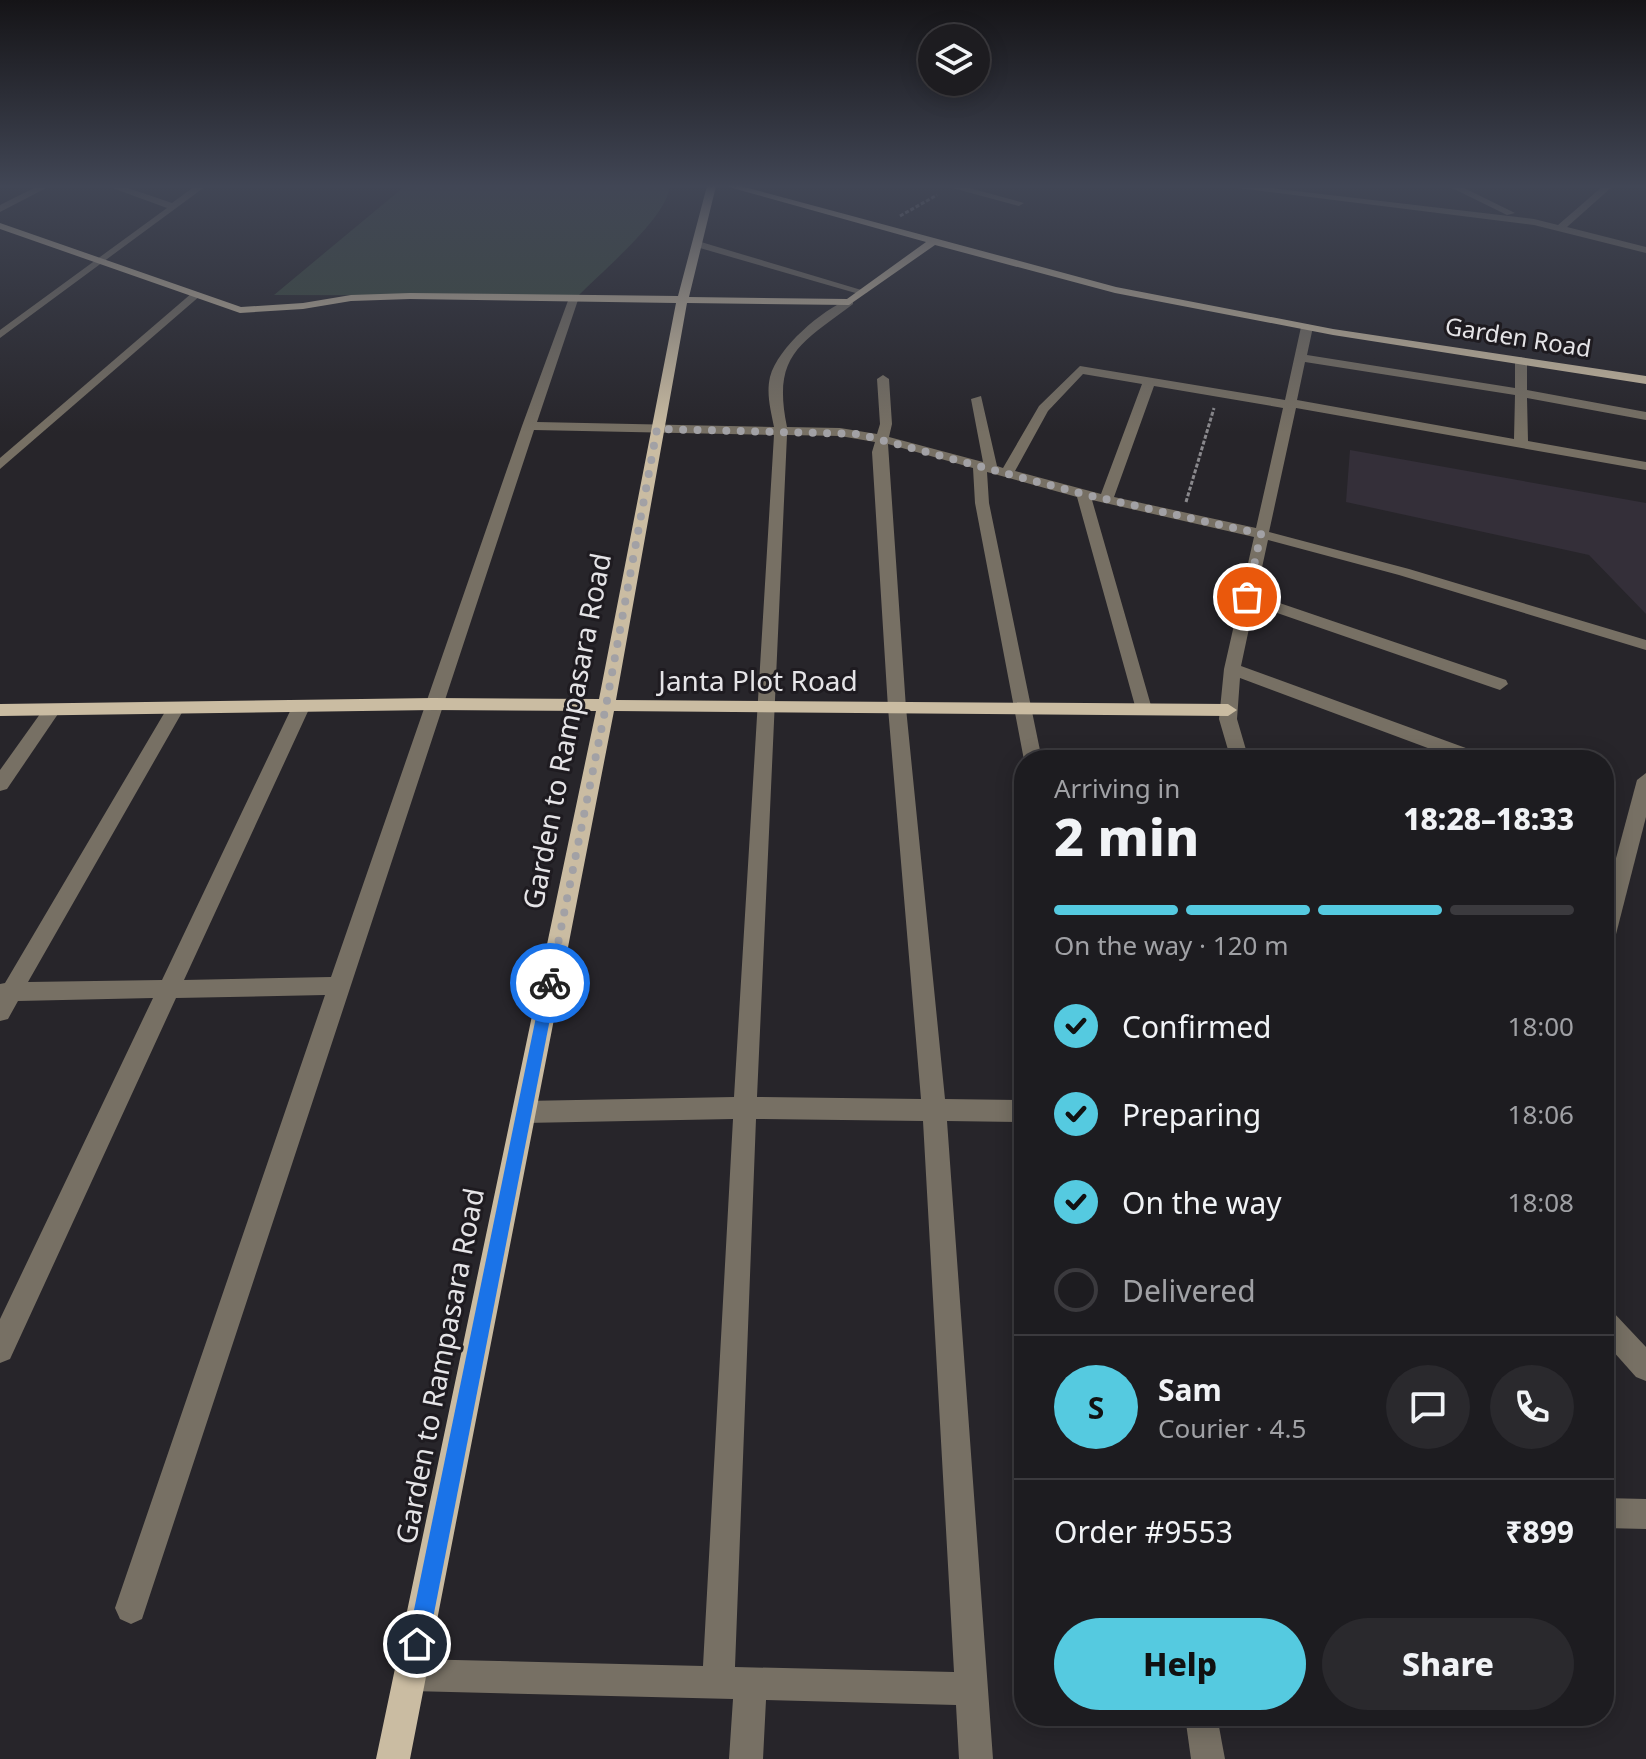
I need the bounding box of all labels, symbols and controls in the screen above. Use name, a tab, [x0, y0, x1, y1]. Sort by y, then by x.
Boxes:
map controls	[918, 24, 990, 96]
button: layers	[918, 24, 990, 96]
street label: Garden Road	[1443, 309, 1594, 364]
street label: Garden to Rampasara Road	[513, 550, 619, 912]
pin	[1213, 563, 1281, 631]
icon: bag	[1225, 575, 1269, 619]
street label: Janta Plot Road	[655, 661, 858, 699]
text: Arriving in	[1054, 770, 1180, 806]
text: 18:28–18:33	[1403, 798, 1574, 839]
text: 2 min	[1054, 800, 1199, 871]
text: On the way · 120 m	[1054, 927, 1288, 963]
courier	[510, 943, 590, 1023]
icon: bike	[528, 961, 572, 1005]
icon: check	[1054, 1004, 1098, 1048]
text: Confirmed	[1122, 1006, 1272, 1047]
text: 18:00	[1508, 1008, 1574, 1044]
icon: check	[1054, 1092, 1098, 1136]
text: Preparing	[1122, 1094, 1261, 1135]
text: 18:06	[1508, 1096, 1574, 1132]
icon: check	[1054, 1180, 1098, 1224]
text: On the way	[1122, 1182, 1282, 1223]
text: 18:08	[1508, 1184, 1574, 1220]
street label: Garden to Rampasara Road	[386, 1185, 492, 1547]
text: Delivered	[1122, 1270, 1256, 1311]
button: chat	[1386, 1365, 1470, 1449]
button: phone	[1490, 1365, 1574, 1449]
text: Sam	[1158, 1369, 1222, 1410]
text: S	[1088, 1387, 1104, 1428]
text: Courier · 4.5	[1158, 1410, 1306, 1446]
text: Order #9553	[1054, 1511, 1233, 1552]
text: ₹899	[1505, 1511, 1574, 1552]
pin	[383, 1610, 451, 1678]
button: Help	[1054, 1618, 1306, 1710]
button: Share	[1322, 1618, 1574, 1710]
icon: home	[395, 1622, 439, 1666]

